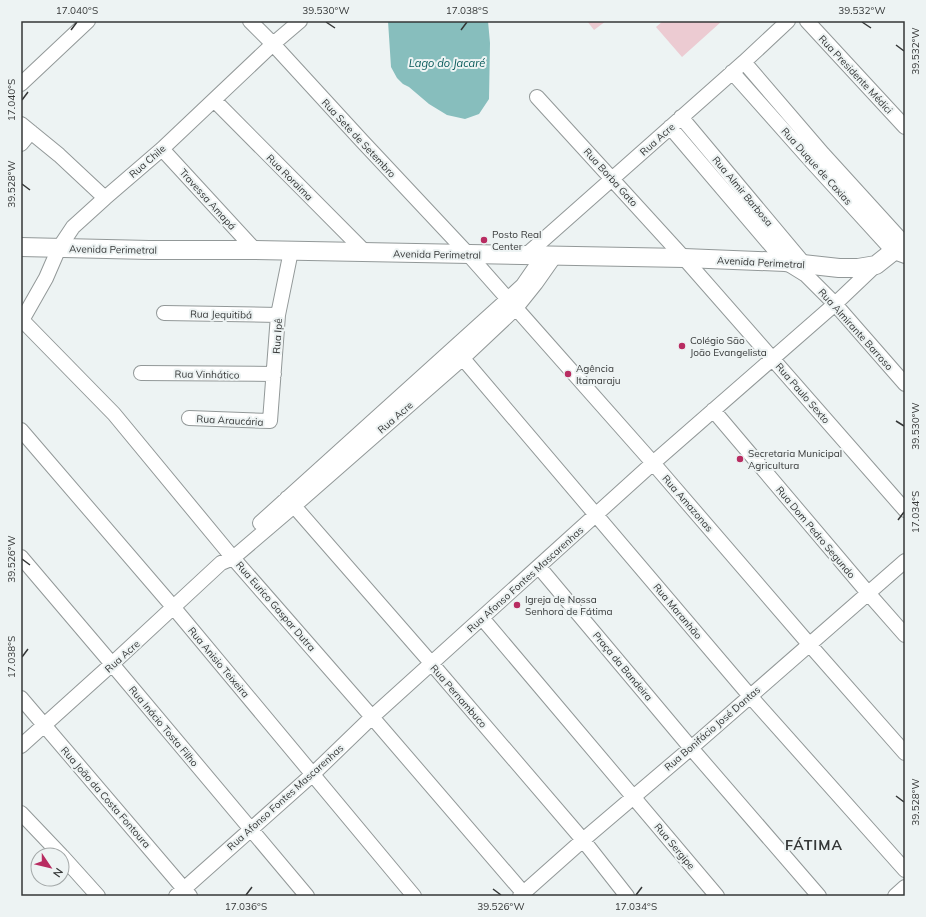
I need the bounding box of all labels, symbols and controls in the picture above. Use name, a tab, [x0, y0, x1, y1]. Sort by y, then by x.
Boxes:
text: 17.040°S	[56, 4, 98, 17]
text: 39.530°W	[302, 4, 350, 17]
text: 17.038°S	[446, 4, 488, 17]
text: 39.532°W	[838, 4, 886, 17]
text: 39.532°W	[909, 27, 922, 75]
street label: Rua Presidente Médici	[816, 32, 895, 116]
water label: Lago do Jacaré	[409, 56, 485, 70]
text: 17.040°S	[5, 79, 18, 121]
street label: Rua Sete de Setembro	[319, 96, 399, 181]
street label: Rua Acre	[637, 120, 677, 158]
street label: Rua Duque de Caxias	[778, 125, 855, 208]
street label: Rua Chile	[126, 142, 168, 181]
street label: Rua Borba Gato	[581, 145, 641, 210]
street label: Rua Roraima	[264, 151, 316, 203]
street label: Rua Almir Barbosa	[710, 154, 776, 229]
text: 39.528°W	[5, 160, 18, 208]
street label: Travessa Amapá	[177, 166, 239, 233]
place label: Posto Real Center	[492, 228, 541, 253]
marker: Posto Real Center	[479, 235, 489, 245]
street label: Avenida Perimetral	[69, 242, 157, 257]
street label: Avenida Perimetral	[393, 247, 481, 262]
street label: Avenida Perimetral	[717, 254, 805, 271]
street label: Rua Almirante Barroso	[815, 286, 896, 373]
street label: Rua Jequitibá	[190, 307, 252, 322]
street label: Rua Ipê	[270, 318, 285, 354]
place label: Colégio São João Evangelista	[690, 334, 767, 359]
marker: Colégio São João Evangelista	[677, 341, 687, 351]
street label: Rua Paulo Sexto	[773, 360, 833, 427]
place label: Agência Itamaraju	[576, 362, 621, 387]
street label: Rua Vinhático	[174, 367, 240, 382]
marker: Agência Itamaraju	[563, 369, 573, 379]
street label: Rua Acre	[375, 399, 416, 436]
text: 39.530°W	[909, 402, 922, 450]
street label: Rua Araucária	[196, 412, 264, 429]
place label: Secretaria Municipal Agricultura	[748, 447, 842, 472]
marker: Secretaria Municipal Agricultura	[735, 454, 745, 464]
street label: Rua Amazonas	[659, 472, 716, 534]
street label: Rua Dom Pedro Segundo	[773, 484, 858, 581]
text: 17.034°S	[909, 491, 922, 533]
street label: Rua Afonso Fontes Mascarenhas	[464, 524, 586, 635]
text: 39.526°W	[5, 535, 18, 583]
street label: Rua Eurico Gaspar Dutra	[233, 559, 318, 654]
street label: Rua Maranhão	[650, 581, 705, 642]
place label: Igreja de Nossa Senhora de Fátima	[525, 593, 613, 618]
marker: Igreja de Nossa Senhora de Fátima	[512, 600, 522, 610]
street label: Rua Anisio Teixeira	[185, 624, 252, 700]
street label: Praça da Bandeira	[590, 629, 655, 704]
text: 17.038°S	[5, 636, 18, 678]
street label: Rua Acre	[102, 637, 142, 675]
street label: Rua Pernambuco	[428, 662, 490, 731]
street label: Rua Inácio Tosta Filho	[126, 683, 201, 770]
street label: Rua Bonifácio José Dantas	[662, 683, 763, 774]
street label: Rua Afonso Fontes Mascarenhas	[224, 742, 346, 853]
street label: Rua João da Costa Fontoura	[58, 744, 153, 851]
text: 39.528°W	[909, 778, 922, 826]
street label: Rua Sergipe	[652, 821, 698, 872]
district label: FÁTIMA	[785, 836, 843, 854]
north arrow	[30, 847, 70, 887]
text: N	[50, 865, 66, 880]
text: 17.036°S	[225, 900, 267, 913]
text: 39.526°W	[477, 900, 525, 913]
text: 17.034°S	[615, 900, 657, 913]

